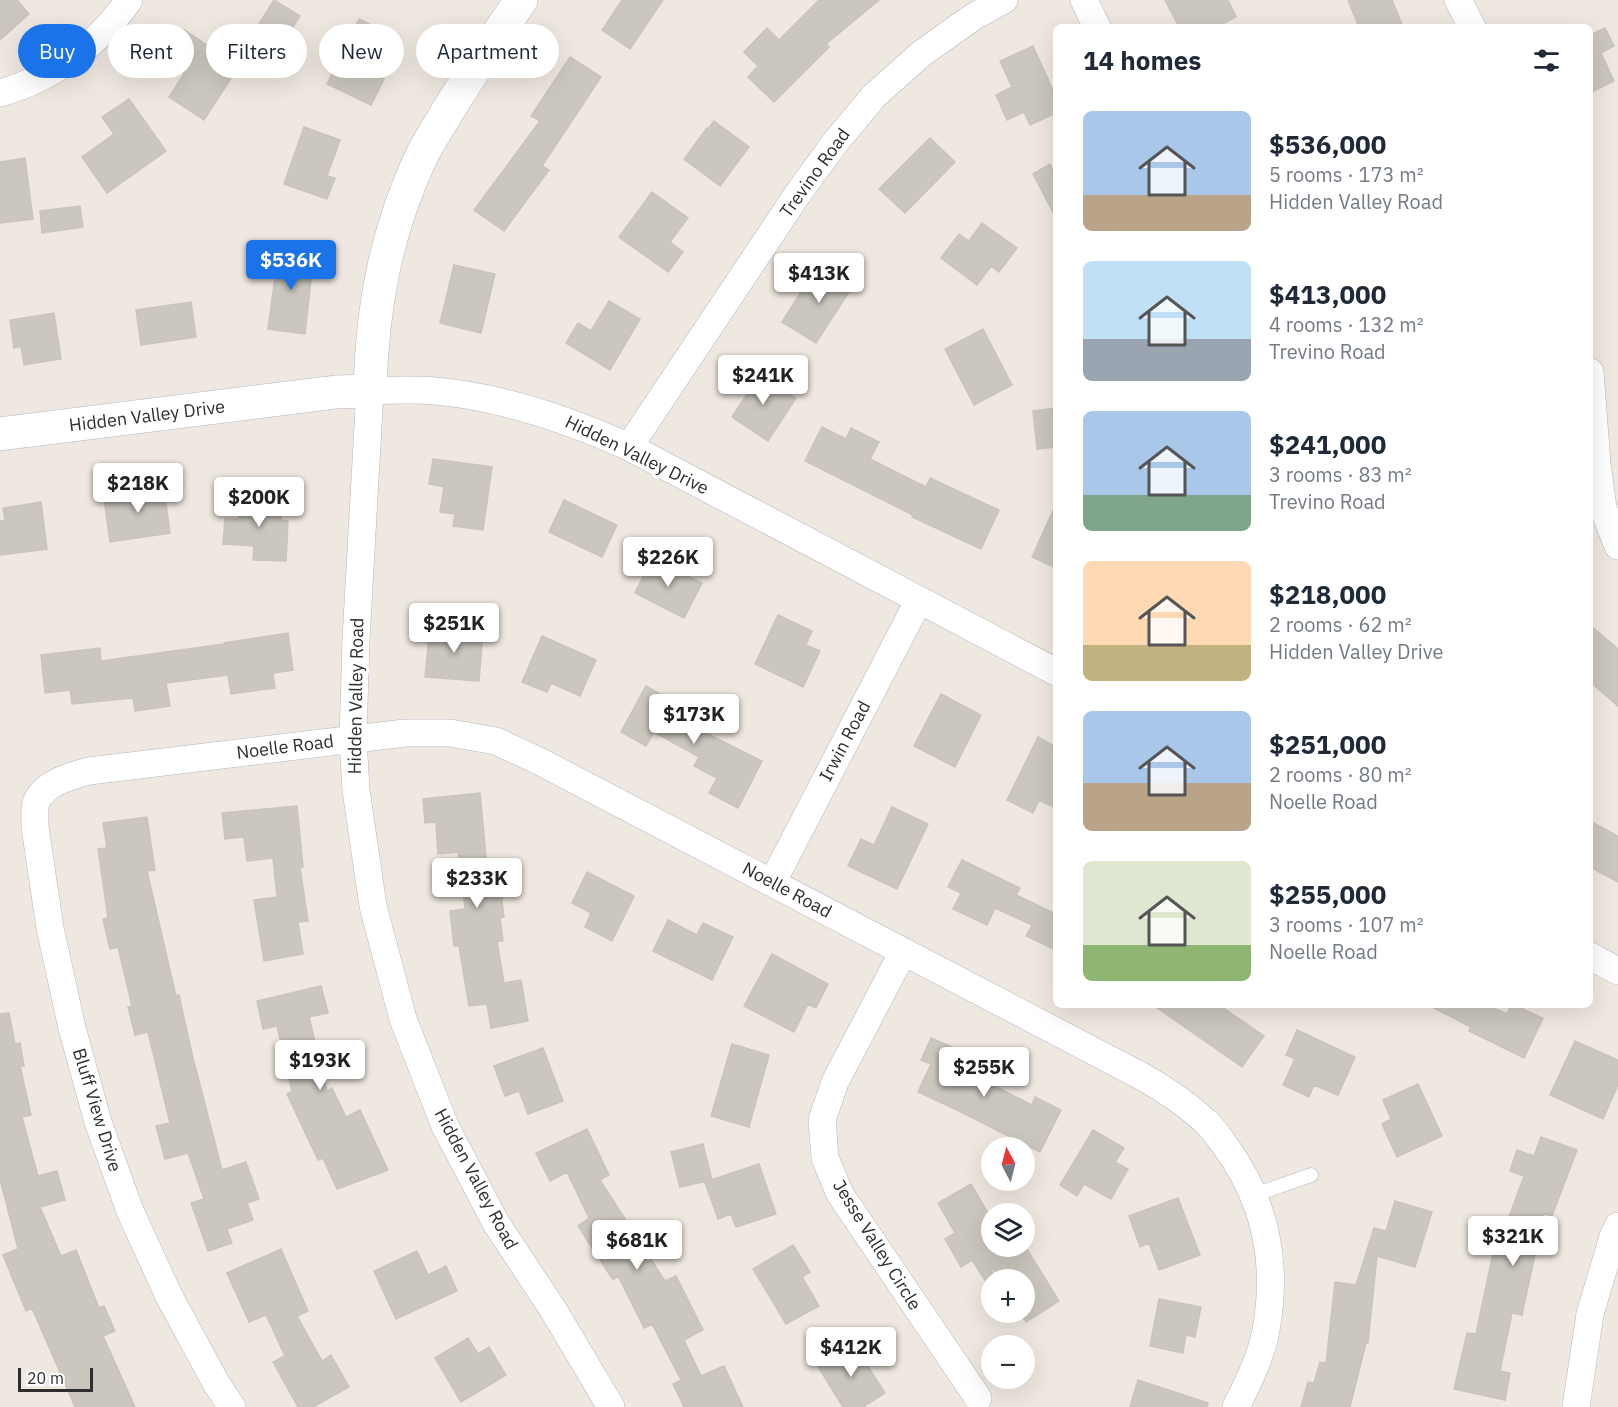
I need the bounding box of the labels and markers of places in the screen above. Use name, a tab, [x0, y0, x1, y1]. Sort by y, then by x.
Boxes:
pin: $536K	[249, 240, 333, 291]
pin: $413K	[777, 253, 861, 304]
pin: $241K	[721, 355, 805, 406]
pin: $218K	[96, 463, 180, 514]
pin: $200K	[217, 477, 301, 528]
pin: $226K	[626, 537, 710, 588]
pin: $251K	[412, 603, 496, 654]
pin: $173K	[652, 694, 736, 745]
pin: $233K	[435, 858, 519, 909]
pin: $193K	[278, 1040, 362, 1091]
pin: $255K	[942, 1047, 1026, 1098]
pin: $321K	[1471, 1216, 1555, 1267]
pin: $681K	[595, 1220, 679, 1271]
pin: $412K	[809, 1327, 893, 1378]

